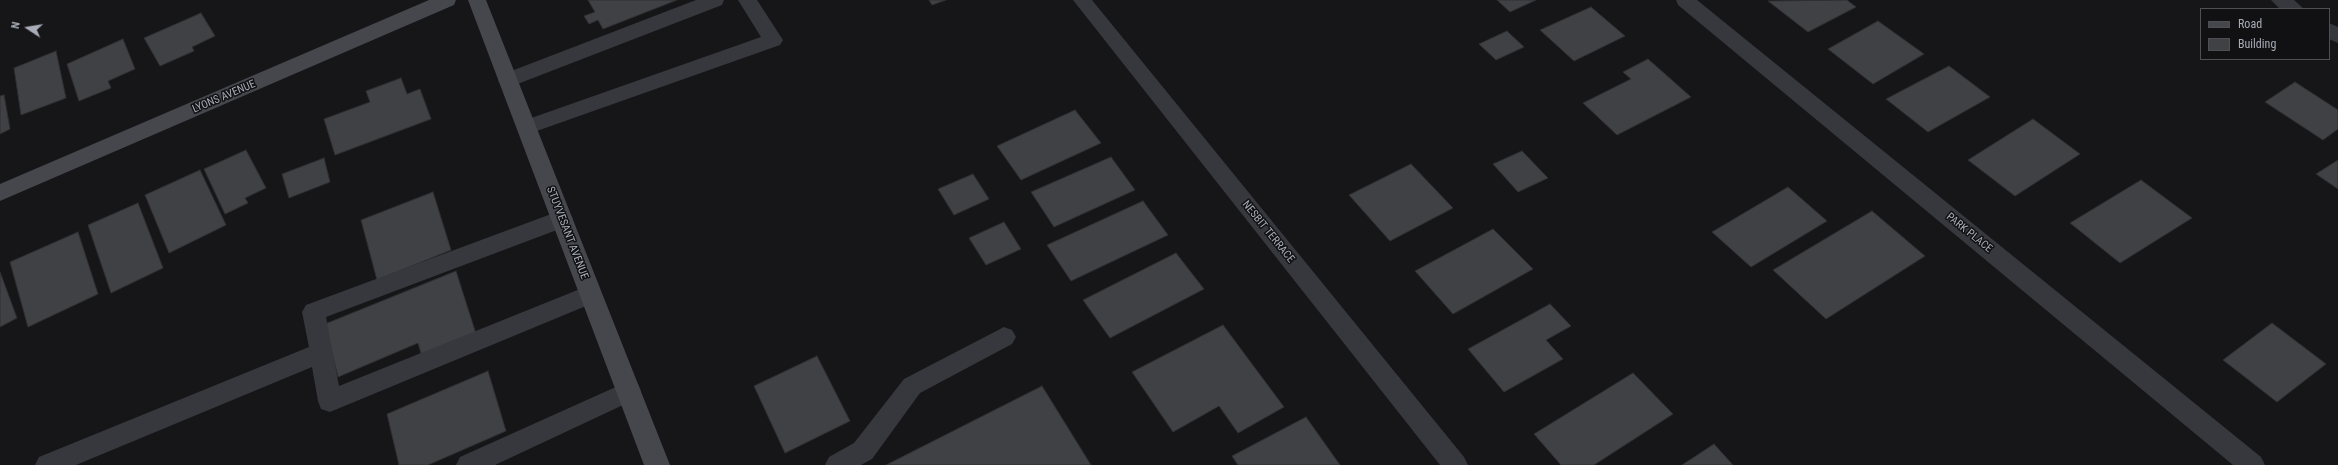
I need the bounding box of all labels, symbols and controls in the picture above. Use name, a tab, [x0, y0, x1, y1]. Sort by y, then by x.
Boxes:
north arrow	[8, 8, 48, 48]
legend	[2200, 8, 2330, 60]
text: Road	[2238, 17, 2262, 31]
text: N	[9, 21, 23, 30]
text: Building	[2238, 37, 2276, 51]
street label: LYONS AVENUE	[190, 78, 258, 116]
street label: STUYVESANT AVENUE	[543, 185, 591, 281]
street label: NESBIT TERRACE	[1239, 198, 1297, 266]
street label: PARK PLACE	[1943, 210, 1995, 256]

